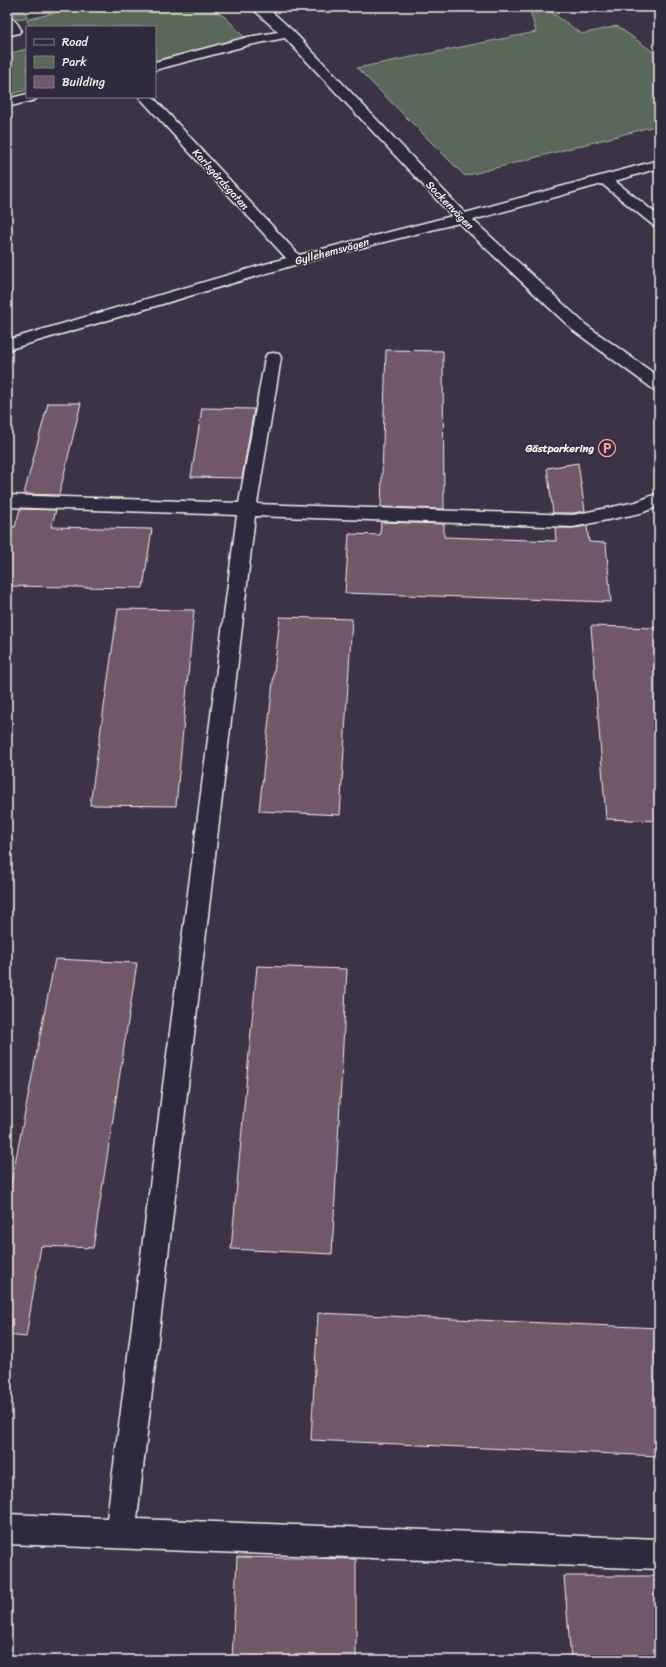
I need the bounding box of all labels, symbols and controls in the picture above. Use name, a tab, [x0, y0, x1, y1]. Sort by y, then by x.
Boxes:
legend	[26, 26, 156, 98]
text: Road	[62, 31, 89, 53]
text: Park	[62, 51, 87, 73]
text: Building	[62, 71, 105, 93]
street label: Karlsgårdsgatan	[188, 144, 254, 215]
street label: Sockenvägen	[421, 176, 478, 235]
street label: Gyllehemsvägen	[293, 232, 371, 271]
parking icon: Gästparkering	[597, 438, 617, 458]
place label: Gästparkering	[524, 439, 594, 458]

